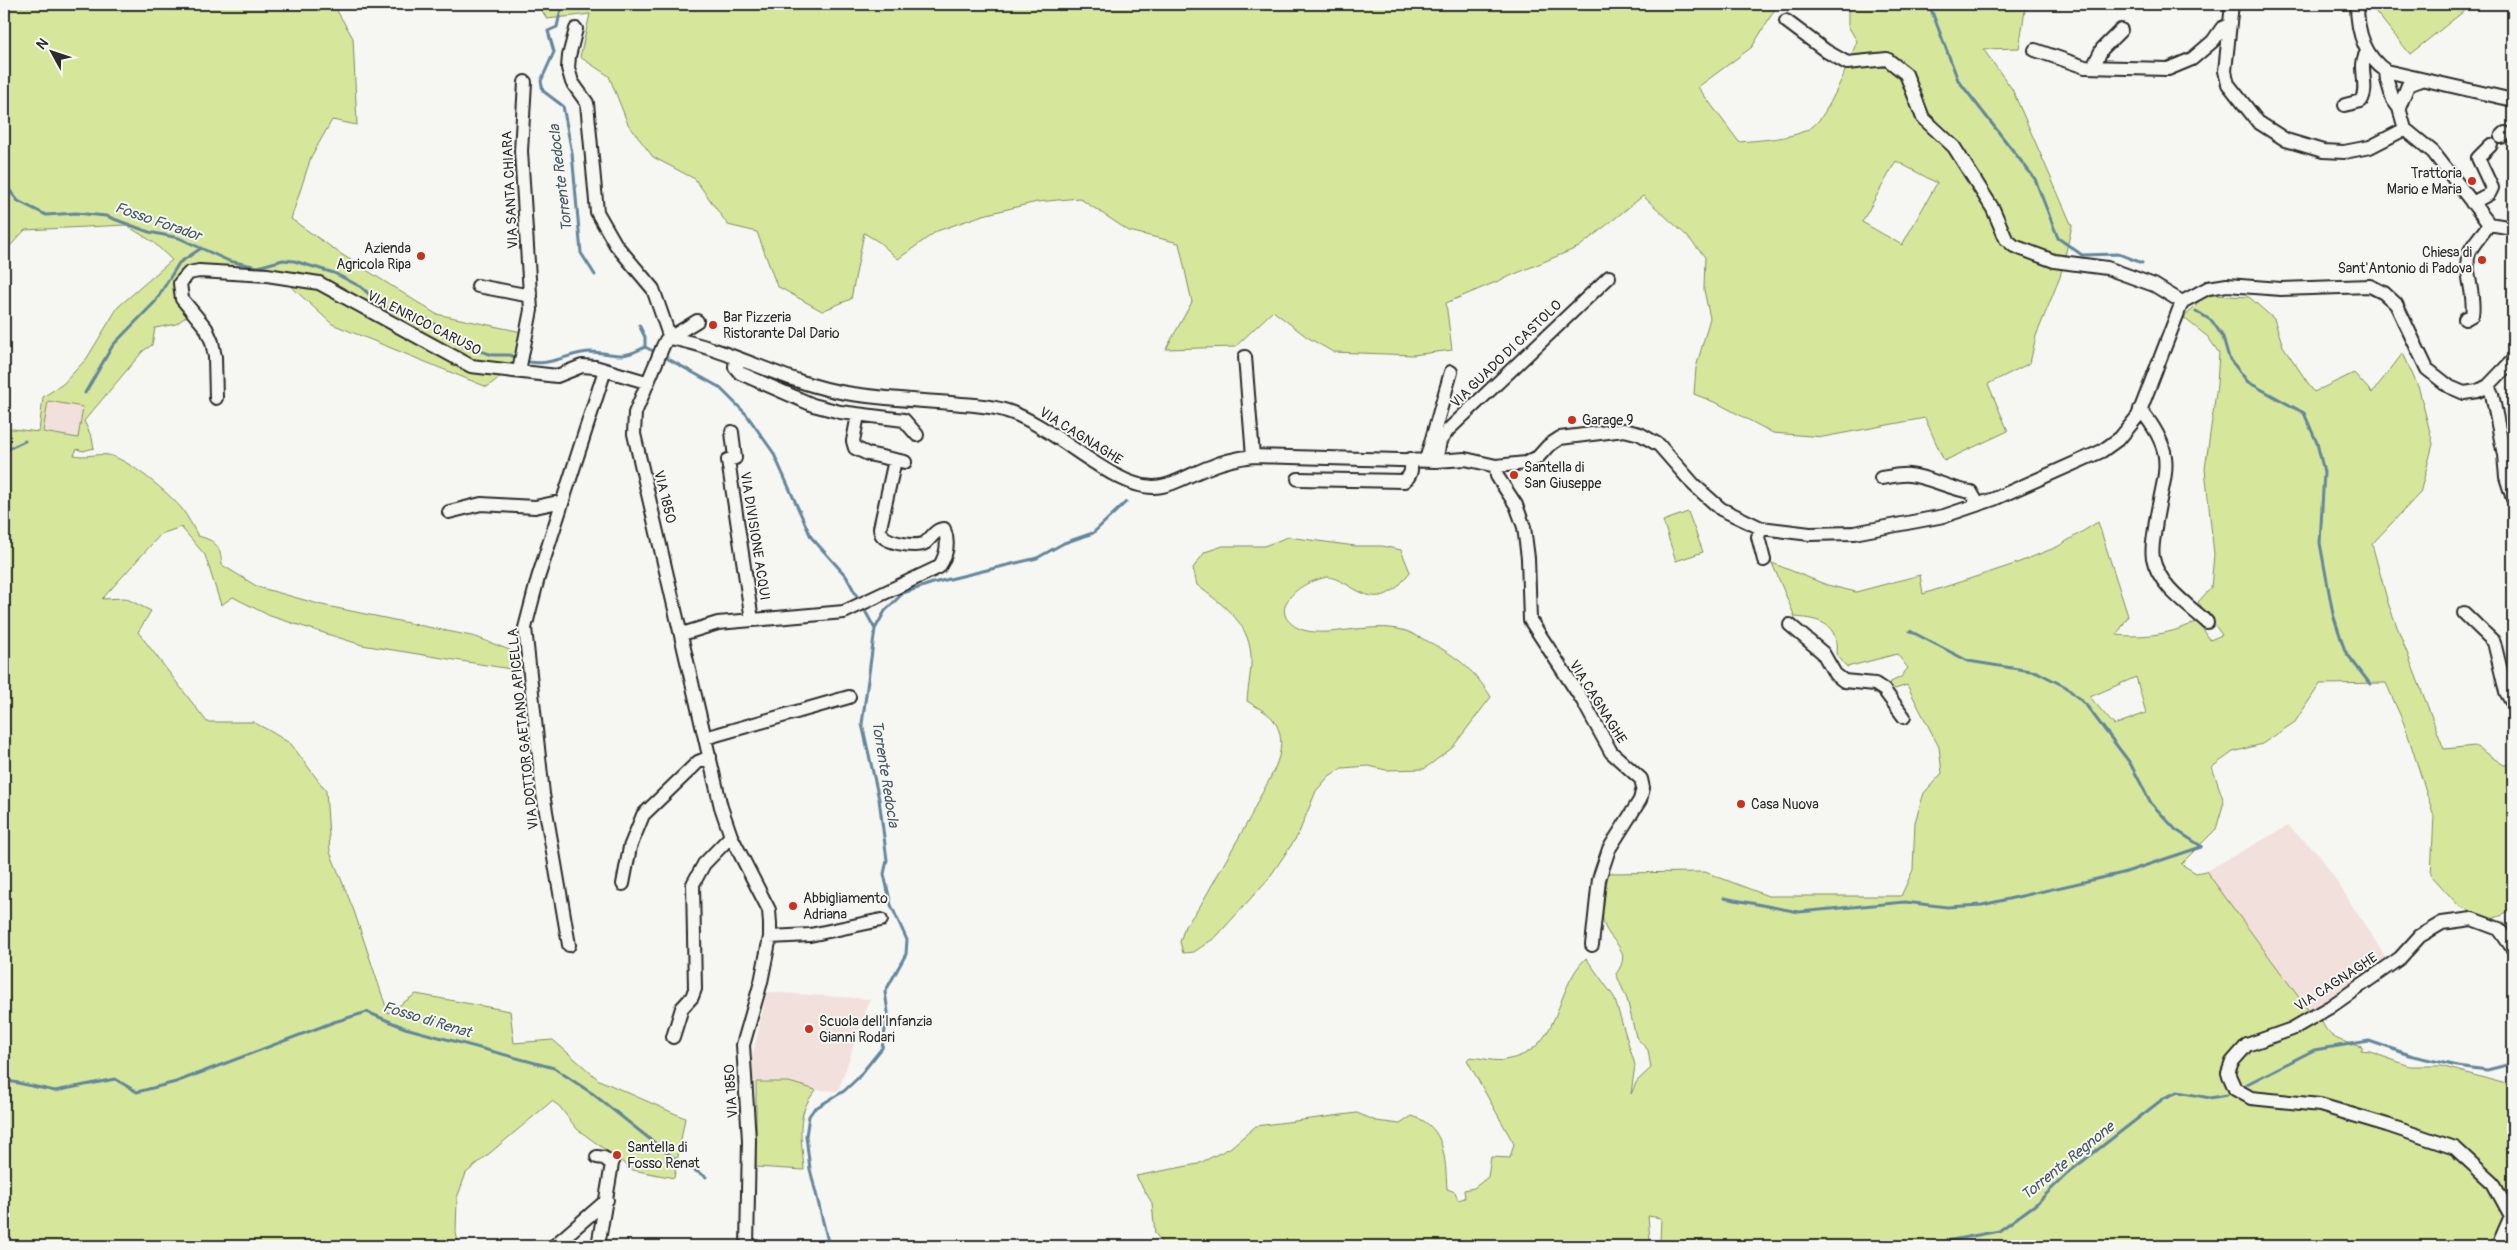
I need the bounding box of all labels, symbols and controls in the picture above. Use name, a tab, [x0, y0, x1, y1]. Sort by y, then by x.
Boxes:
north arrow	[28, 28, 78, 78]
text: N	[33, 35, 52, 53]
water label: Torrente Redocla	[545, 122, 577, 233]
street label: VIA SANTA CHIARA	[498, 130, 522, 250]
place label: Trattoria Mario e Maria	[2387, 165, 2462, 198]
marker: Trattoria Mario e Maria	[2466, 175, 2478, 187]
water label: Fosso Forador	[112, 198, 205, 246]
place label: Azienda Agricola Ripa	[336, 240, 411, 273]
place label: Chiesa di Sant'Antonio di Padova	[2338, 244, 2472, 277]
marker: Azienda Agricola Ripa	[415, 250, 427, 262]
marker: Chiesa di Sant'Antonio di Padova	[2476, 254, 2488, 266]
street label: VIA ENRICO CARUSO	[364, 287, 484, 359]
street label: VIA GUADO DI CASTOLO	[1447, 296, 1565, 411]
place label: Bar Pizzeria Ristorante Dal Dario	[723, 309, 840, 342]
marker: Bar Pizzeria Ristorante Dal Dario	[707, 319, 719, 331]
street label: VIA CAGNAGHE	[1036, 404, 1126, 468]
place label: Garage 9	[1582, 412, 1634, 429]
marker: Garage 9	[1566, 414, 1578, 426]
place label: Santella di San Giuseppe	[1524, 459, 1601, 492]
street label: VIA 1850	[650, 469, 680, 525]
marker: Santella di San Giuseppe	[1508, 469, 1520, 481]
street label: VIA DIVISIONE ACQUI	[736, 471, 774, 601]
street label: VIA DOTTOR GAETANO APICELLA	[504, 627, 542, 831]
street label: VIA CAGNAGHE	[1566, 657, 1630, 747]
water label: Torrente Redocla	[867, 719, 903, 830]
place label: Casa Nuova	[1751, 796, 1819, 813]
marker: Casa Nuova	[1735, 798, 1747, 810]
place label: Abbigliamento Adriana	[803, 890, 888, 923]
marker: Abbigliamento Adriana	[787, 900, 799, 912]
street label: VIA CAGNAGHE	[2291, 949, 2381, 1015]
water label: Fosso di Renat	[381, 998, 475, 1043]
place label: Scuola dell'Infanzia Gianni Rodari	[819, 1013, 932, 1046]
marker: Scuola dell'Infanzia Gianni Rodari	[803, 1023, 815, 1035]
street label: VIA 1850	[721, 1063, 741, 1119]
water label: Torrente Regnone	[2018, 1117, 2120, 1204]
place label: Santella di Fosso Renat	[627, 1139, 700, 1172]
marker: Santella di Fosso Renat	[611, 1149, 623, 1161]

